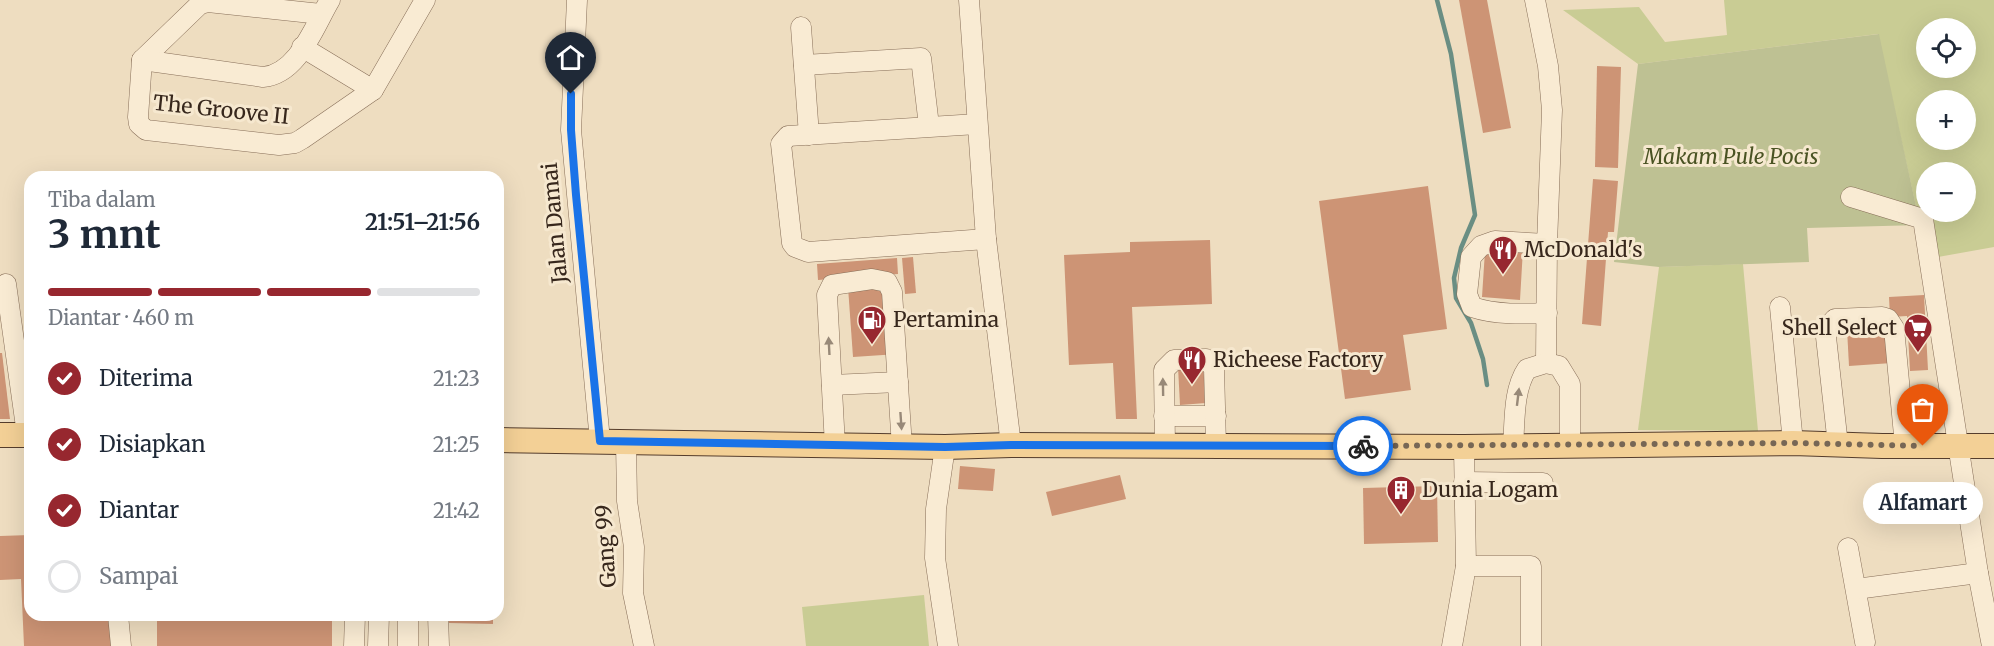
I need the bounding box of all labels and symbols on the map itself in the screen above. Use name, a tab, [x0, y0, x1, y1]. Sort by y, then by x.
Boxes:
pin	[545, 32, 596, 94]
street label: The Groove II	[152, 89, 290, 130]
park label: Makam Pule Pocis	[1643, 143, 1819, 170]
street label: Jalan Damai	[536, 161, 573, 286]
restaurant icon: McDonald's	[1487, 234, 1519, 276]
place label: McDonald's	[1524, 236, 1643, 263]
fuel station icon: Pertamina	[856, 304, 888, 346]
place label: Pertamina	[893, 306, 999, 333]
supermarket icon: Shell Select	[1902, 312, 1934, 354]
place label: Shell Select	[1782, 314, 1897, 341]
one-way arrow	[825, 336, 834, 355]
restaurant icon: Richeese Factory	[1176, 344, 1208, 386]
place label: Richeese Factory	[1213, 346, 1384, 373]
one-way arrow	[1158, 378, 1168, 397]
pin	[1897, 384, 1948, 446]
one-way arrow	[1513, 387, 1523, 406]
one-way arrow	[896, 411, 905, 430]
courier	[1333, 416, 1393, 476]
building icon: Dunia Logam	[1385, 474, 1417, 516]
place label: Dunia Logam	[1422, 476, 1559, 503]
callout: Alfamart	[1863, 482, 1983, 524]
street label: Gang 99	[589, 504, 622, 588]

